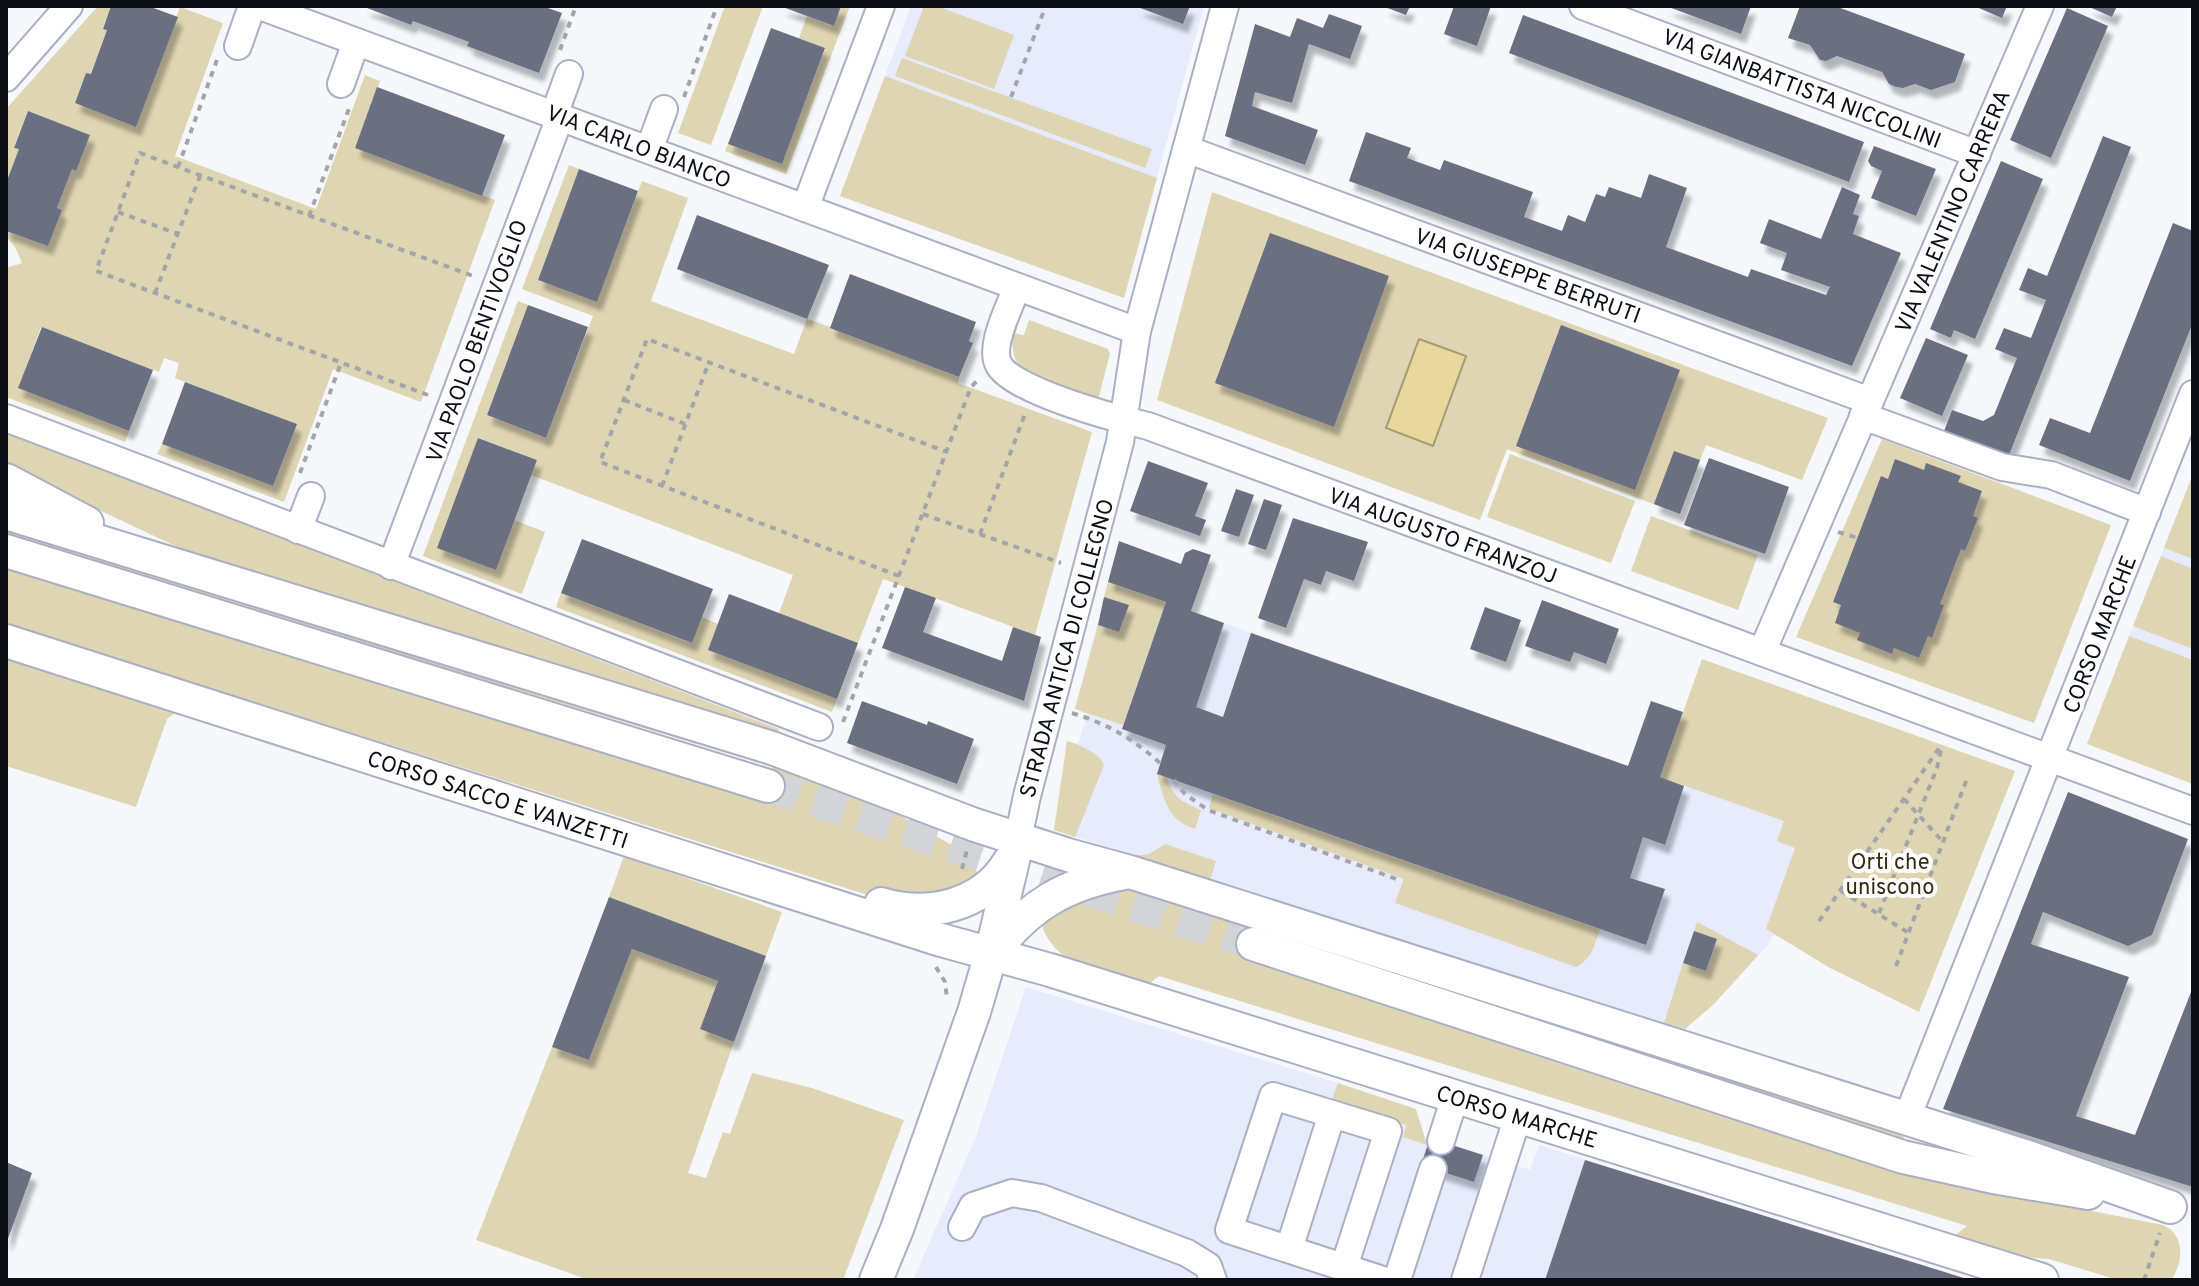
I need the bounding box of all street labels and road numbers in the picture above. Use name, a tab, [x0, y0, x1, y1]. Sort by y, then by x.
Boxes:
street label: VIA GIANBATTISTA NICCOLINI	[1658, 25, 1944, 156]
street label: VIA VALENTINO CARRERA	[1891, 86, 2018, 338]
street label: VIA CARLO BIANCO	[542, 101, 734, 196]
street label: VIA PAOLO BENTIVOGLIO	[422, 217, 535, 467]
street label: VIA GIUSEPPE BERRUTI	[1410, 224, 1644, 331]
street label: VIA AUGUSTO FRANZOJ	[1324, 483, 1560, 591]
street label: STRADA ANTICA DI COLLEGNO	[1015, 496, 1121, 801]
street label: CORSO MARCHE	[2059, 552, 2144, 718]
street label: CORSO SACCO E VANZETTI	[363, 746, 631, 856]
street label: CORSO MARCHE	[1432, 1081, 1600, 1156]

